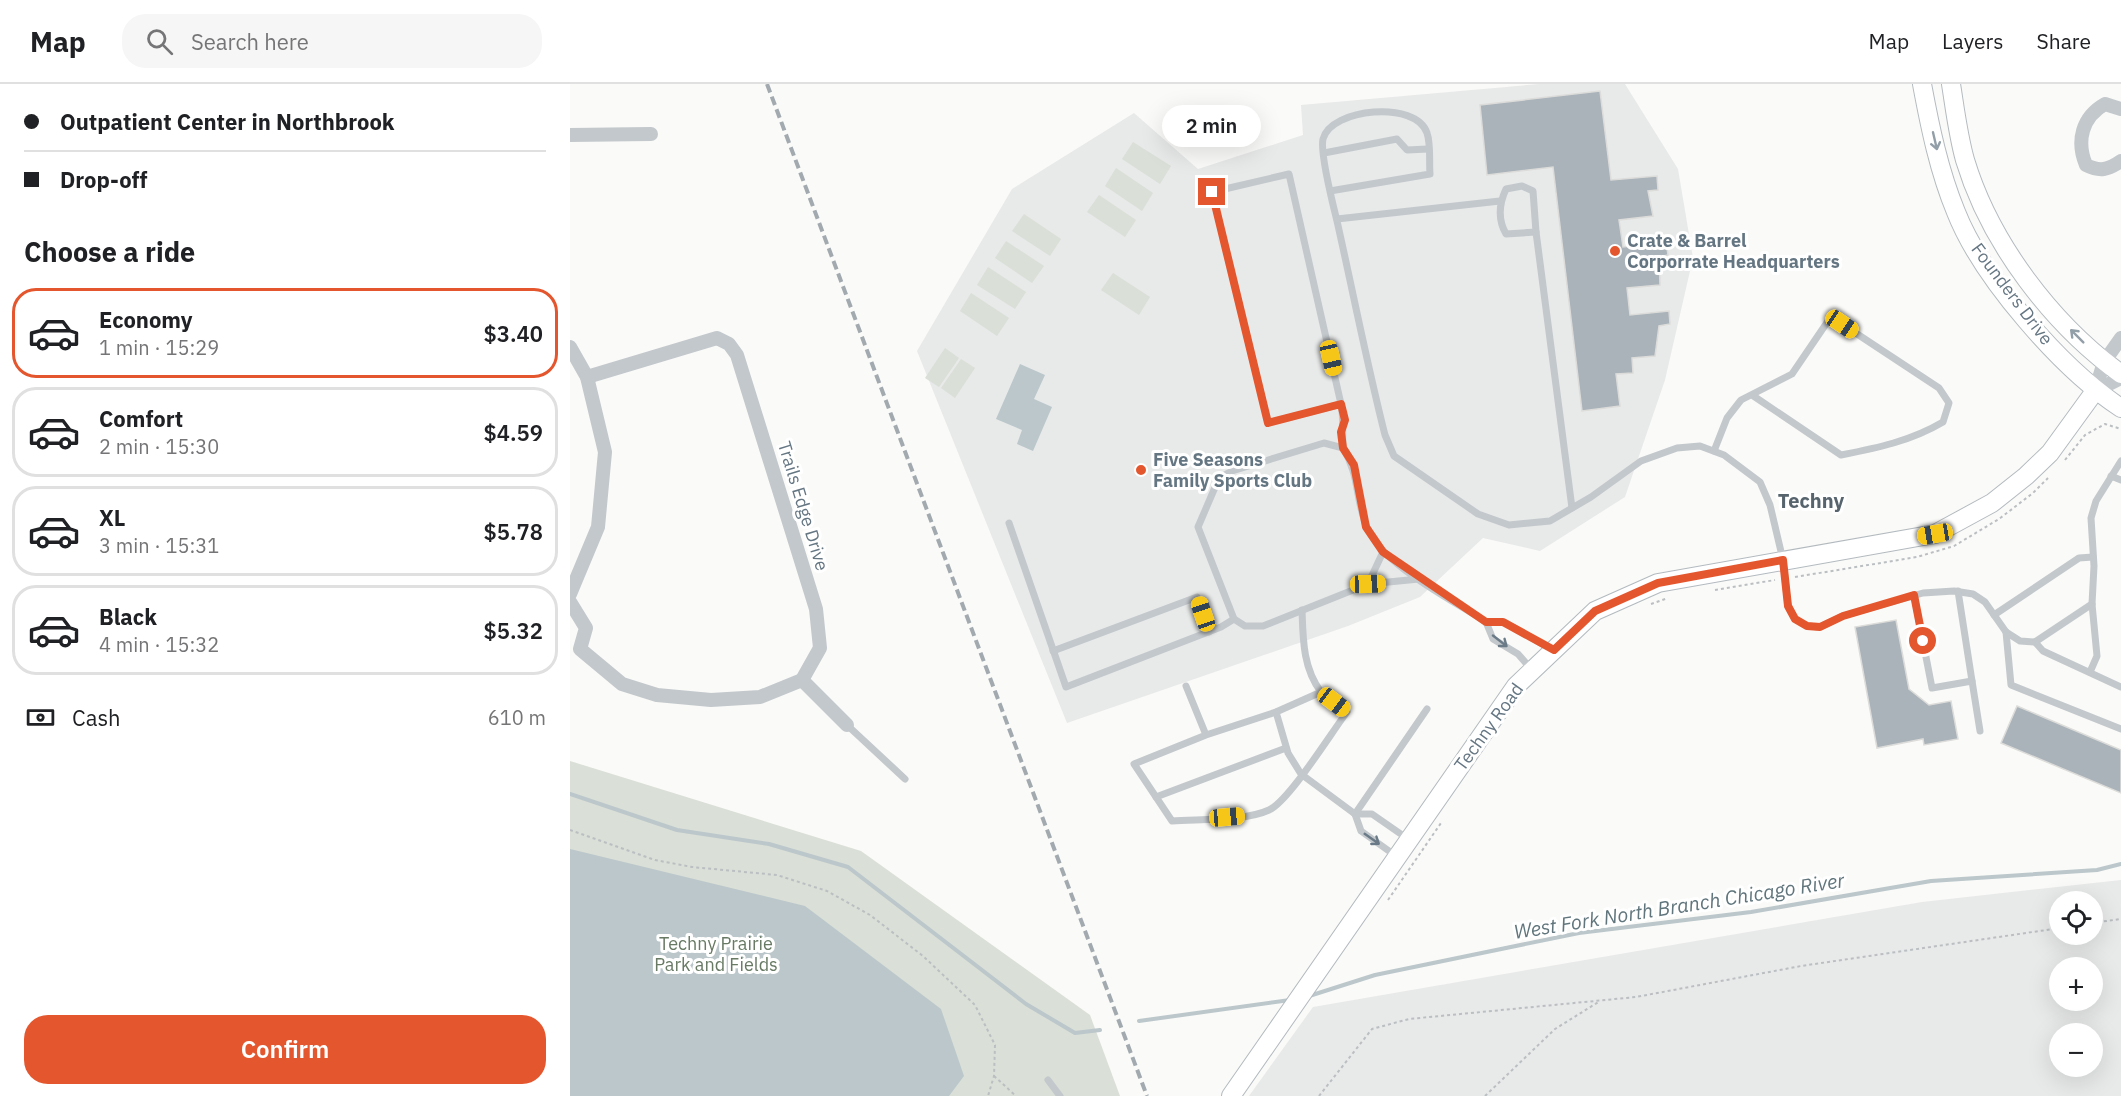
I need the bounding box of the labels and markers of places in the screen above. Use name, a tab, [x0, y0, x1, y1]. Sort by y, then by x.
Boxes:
place label: Crate & Barrel Corporrate Headquarters	[1627, 229, 1840, 273]
marker: Crate & Barrel Corporrate Headquarters	[1608, 244, 1622, 258]
place label: Five Seasons Family Sports Club	[1153, 448, 1312, 492]
marker: Five Seasons Family Sports Club	[1134, 463, 1148, 477]

